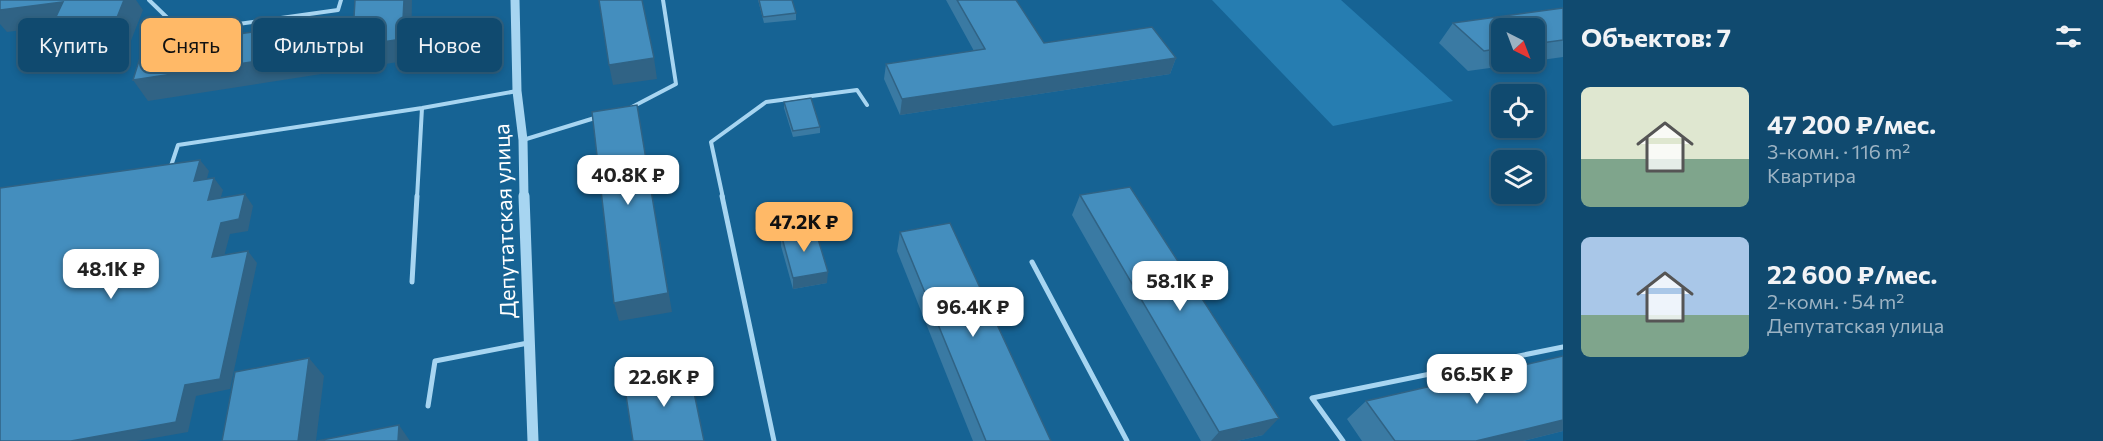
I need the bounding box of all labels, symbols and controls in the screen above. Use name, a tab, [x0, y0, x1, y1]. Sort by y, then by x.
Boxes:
chip: Купить	[18, 18, 129, 72]
chip: Снять	[141, 18, 241, 72]
chip: Фильтры	[253, 18, 385, 72]
chip: Новое	[397, 18, 502, 72]
north arrow	[1491, 18, 1545, 72]
map controls	[1491, 18, 1545, 204]
icon: filters	[2052, 20, 2085, 53]
text: Объектов: 7	[1581, 21, 1731, 52]
button: locate	[1491, 84, 1545, 138]
text: 47 200 ₽/мес.	[1767, 108, 1936, 139]
icon: home	[1629, 111, 1701, 183]
street label: Депутатская улица	[487, 123, 521, 319]
text: 3-комн. · 116 m²	[1767, 139, 1910, 163]
button: layers	[1491, 150, 1545, 204]
pin: 40.8K ₽	[573, 155, 683, 206]
text: 40.8K ₽	[591, 162, 665, 186]
text: Квартира	[1767, 163, 1856, 187]
pin: 47.2K ₽	[749, 202, 859, 253]
text: 47.2K ₽	[770, 209, 838, 233]
pin: 48.1K ₽	[56, 249, 166, 300]
text: 48.1K ₽	[77, 256, 145, 280]
text: 22 600 ₽/мес.	[1767, 258, 1937, 289]
pin: 58.1K ₽	[1125, 261, 1235, 312]
icon: home	[1629, 261, 1701, 333]
text: 58.1K ₽	[1146, 268, 1214, 292]
pin: 96.4K ₽	[918, 287, 1028, 338]
text: 2-комн. · 54 m²	[1767, 289, 1904, 313]
text: 96.4K ₽	[937, 294, 1009, 318]
text: Депутатская улица	[1767, 313, 1944, 337]
pin: 66.5K ₽	[1422, 354, 1532, 405]
pin: 22.6K ₽	[609, 357, 719, 408]
text: 66.5K ₽	[1441, 361, 1513, 385]
text: 22.6K ₽	[628, 364, 700, 388]

